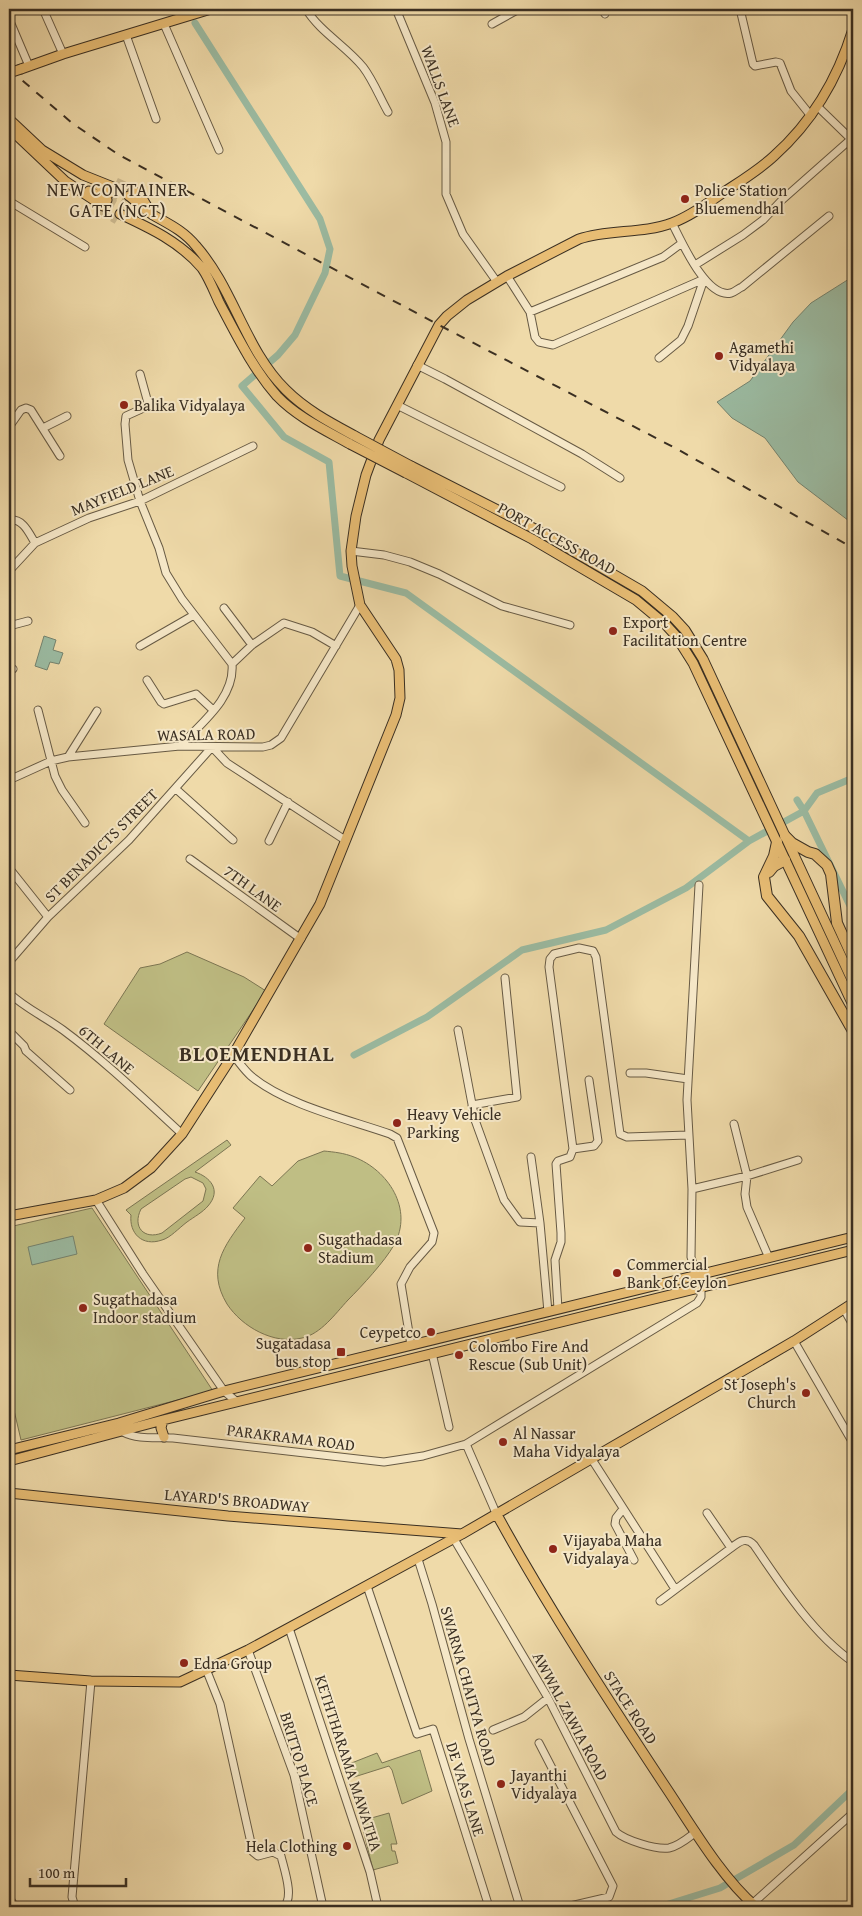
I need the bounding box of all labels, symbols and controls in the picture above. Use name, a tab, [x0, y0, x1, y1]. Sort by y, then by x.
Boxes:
street label: WALLS LANE	[415, 42, 467, 130]
district label: NEW CONTAINER GATE (NCT)	[47, 176, 189, 224]
place label: Police Station Bluemendhal	[695, 178, 787, 220]
marker: Police Station Bluemendhal	[679, 193, 691, 205]
place label: Agamethi Vidyalaya	[729, 335, 796, 377]
marker: Agamethi Vidyalaya	[713, 350, 725, 362]
place label: Balika Vidyalaya	[134, 393, 245, 417]
marker: Balika Vidyalaya	[118, 399, 130, 411]
street label: MAYFIELD LANE	[67, 458, 177, 522]
street label: PORT ACCESS ROAD	[494, 496, 621, 581]
place label: Export Facilitation Centre	[623, 610, 747, 652]
marker: Export Facilitation Centre	[607, 625, 619, 637]
street label: WASALA ROAD	[157, 721, 256, 747]
street label: ST BENADICTS STREET	[39, 783, 163, 907]
street label: 7TH LANE	[219, 859, 287, 917]
street label: 6TH LANE	[74, 1018, 140, 1080]
district label: BLOEMENDHAL	[179, 1038, 335, 1069]
place label: Heavy Vehicle Parking	[407, 1102, 501, 1144]
marker: Heavy Vehicle Parking	[391, 1117, 403, 1129]
place label: Sugathadasa Stadium	[318, 1227, 403, 1269]
marker: Sugathadasa Stadium	[302, 1242, 314, 1254]
place label: Commercial Bank of Ceylon	[627, 1252, 727, 1294]
marker: Commercial Bank of Ceylon	[611, 1267, 623, 1279]
place label: Sugathadasa Indoor stadium	[93, 1287, 196, 1329]
marker: Sugathadasa Indoor stadium	[77, 1302, 89, 1314]
place label: Ceypetco	[360, 1320, 421, 1344]
marker: Ceypetco	[425, 1326, 437, 1338]
place label: Sugatadasa bus stop	[256, 1331, 331, 1373]
place label: Colombo Fire And Rescue (Sub Unit)	[469, 1334, 589, 1376]
marker: Sugatadasa bus stop	[335, 1346, 347, 1358]
marker: Colombo Fire And Rescue (Sub Unit)	[453, 1349, 465, 1361]
place label: St Joseph's Church	[724, 1372, 796, 1414]
marker: St Joseph's Church	[800, 1387, 812, 1399]
street label: PARAKRAMA ROAD	[226, 1417, 357, 1457]
place label: Al Nassar Maha Vidyalaya	[513, 1421, 620, 1463]
marker: Al Nassar Maha Vidyalaya	[497, 1436, 509, 1448]
street label: LAYARD'S BROADWAY	[163, 1482, 311, 1518]
place label: Vijayaba Maha Vidyalaya	[563, 1528, 662, 1570]
marker: Vijayaba Maha Vidyalaya	[547, 1543, 559, 1555]
street label: SWARNA CHAITYA ROAD	[435, 1603, 503, 1769]
street label: AWWAL ZAWIA ROAD	[527, 1647, 615, 1785]
place label: Edna Group	[194, 1651, 272, 1675]
marker: Edna Group	[178, 1657, 190, 1669]
street label: STACE ROAD	[598, 1665, 664, 1749]
street label: KETHTHARAMA MAWATHA	[309, 1672, 389, 1855]
street label: BRITTO PLACE	[274, 1709, 326, 1809]
street label: DE VAAS LANE	[440, 1739, 492, 1839]
place label: Jayanthi Vidyalaya	[509, 1763, 578, 1805]
marker: Jayanthi Vidyalaya	[495, 1778, 507, 1790]
place label: Hela Clothing	[246, 1834, 337, 1858]
marker: Hela Clothing	[341, 1840, 353, 1852]
scale bar	[30, 1856, 126, 1888]
text: 100 m	[38, 1862, 76, 1883]

